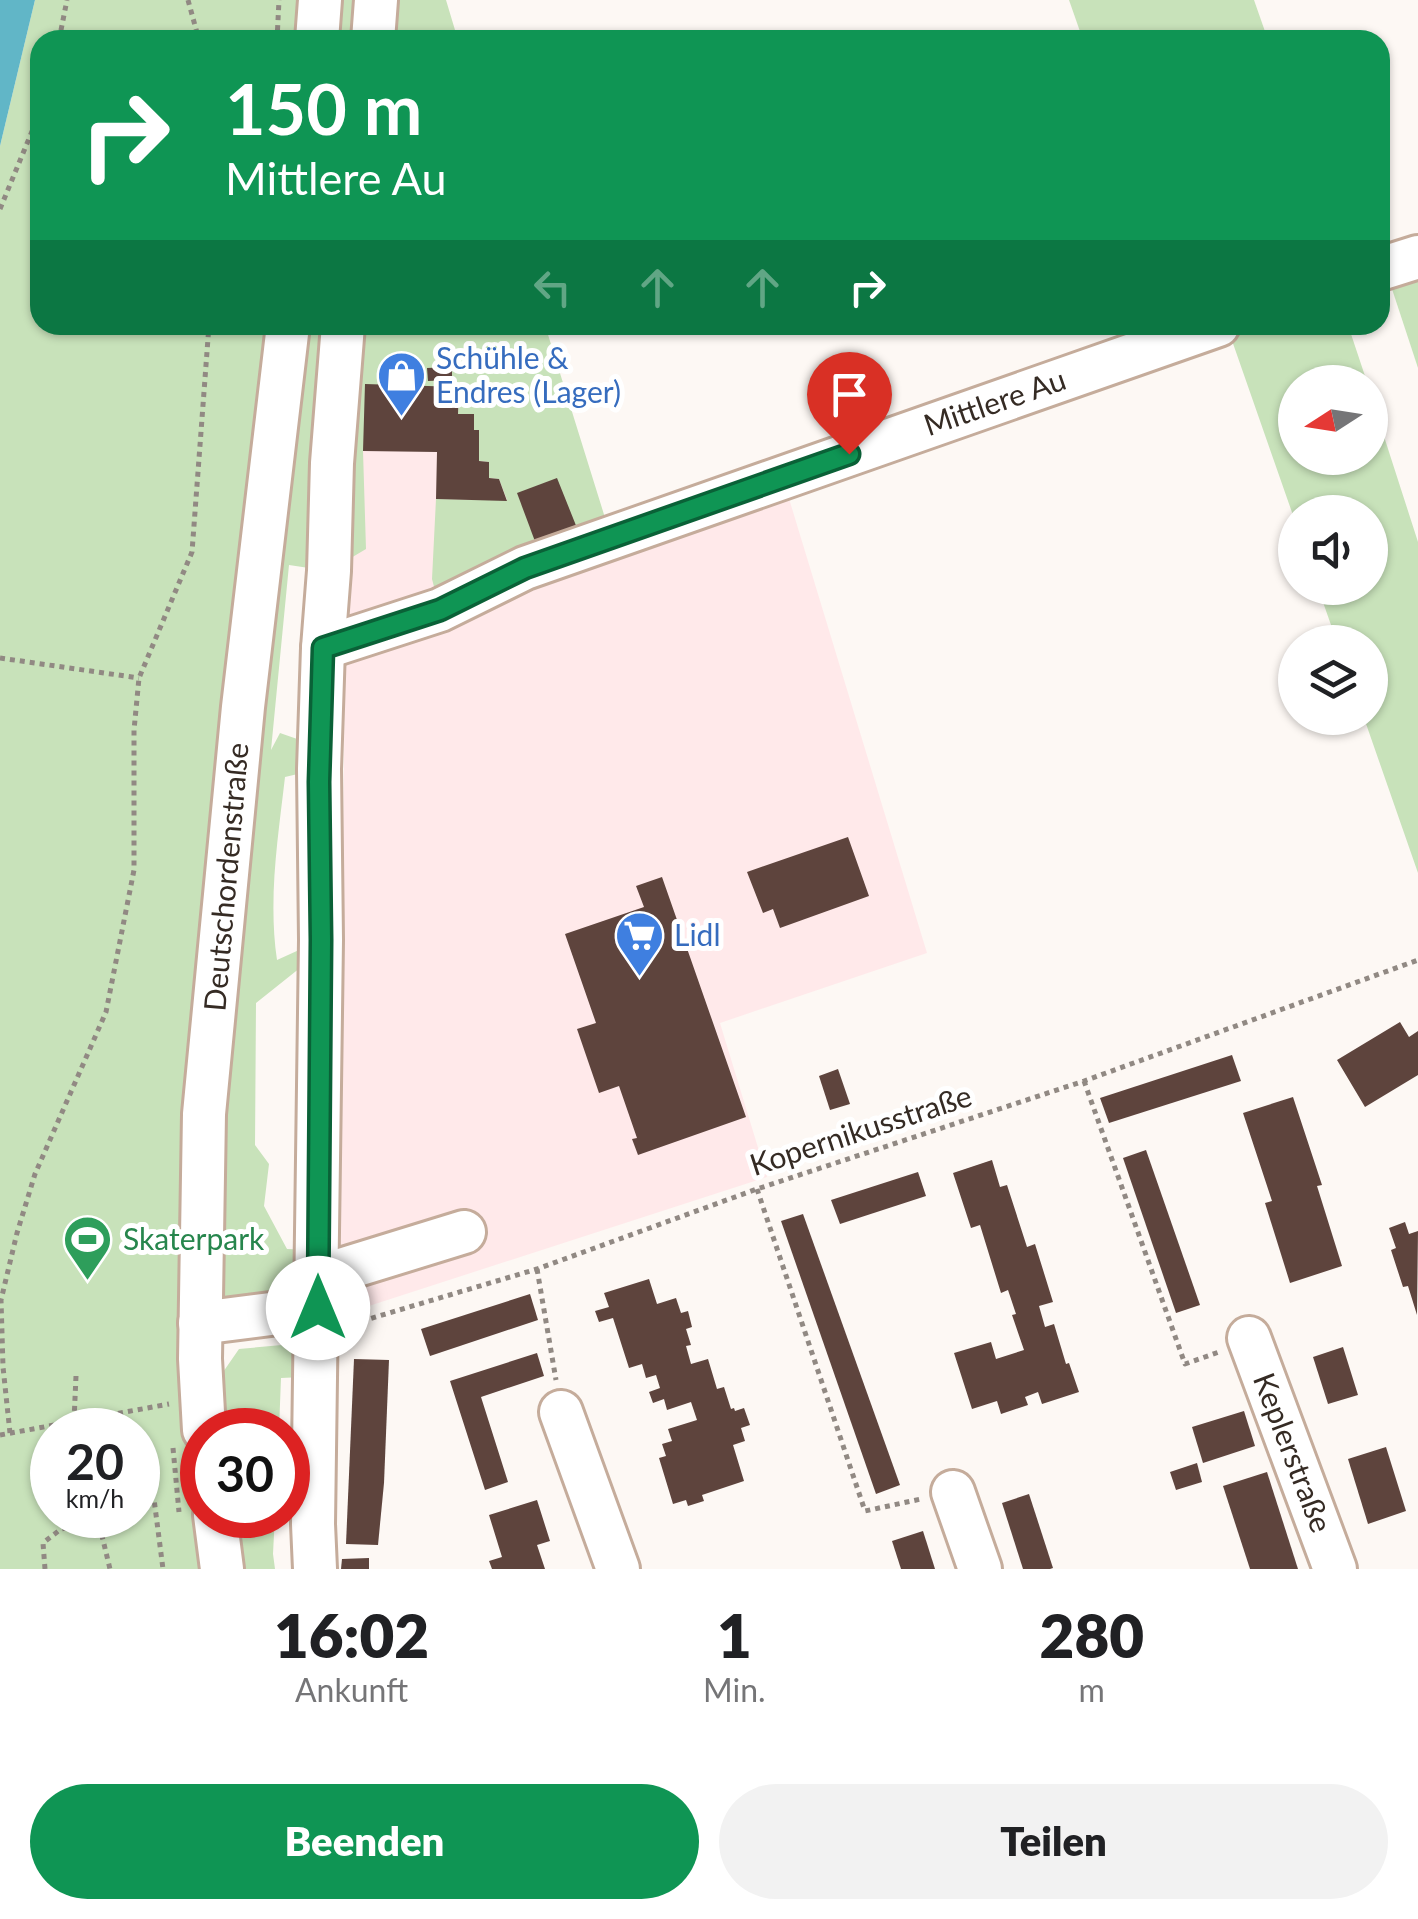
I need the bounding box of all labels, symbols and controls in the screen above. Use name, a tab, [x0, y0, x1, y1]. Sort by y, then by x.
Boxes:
text: 150 m	[225, 66, 422, 150]
icon: right	[60, 70, 190, 200]
text: Mittlere Au	[225, 151, 447, 205]
icon: left	[525, 260, 580, 315]
icon: ahead	[630, 260, 685, 315]
icon: ahead	[735, 260, 790, 315]
icon: right	[840, 260, 895, 315]
place label: Schühle & Endres (Lager)	[436, 339, 621, 409]
shop icon: Schühle & Endres (Lager)	[375, 350, 427, 418]
pin	[807, 352, 892, 455]
street label: Mittlere Au	[919, 360, 1070, 442]
north arrow	[1278, 365, 1388, 475]
map controls	[1278, 365, 1388, 735]
icon: arrive	[822, 367, 877, 422]
button: sound	[1278, 495, 1388, 605]
button: layers	[1278, 625, 1388, 735]
street label: Deutschordenstraße	[195, 741, 255, 1013]
supermarket icon: Lidl	[613, 910, 665, 978]
place label: Lidl	[674, 916, 721, 952]
street label: Kopernikusstraße	[745, 1076, 976, 1182]
sports icon: Skaterpark	[62, 1214, 114, 1282]
place label: Skaterpark	[123, 1220, 265, 1256]
position arrow	[266, 1256, 370, 1360]
street label: Keplerstraße	[1247, 1368, 1341, 1537]
speed limit sign: 30	[180, 1408, 310, 1538]
text: 20	[66, 1431, 124, 1491]
text: km/h	[66, 1483, 124, 1513]
text: 16:02	[274, 1599, 429, 1671]
text: 1	[717, 1599, 752, 1671]
text: 280	[1040, 1599, 1144, 1671]
text: Ankunft	[295, 1670, 408, 1709]
text: Min.	[703, 1670, 766, 1709]
text: m	[1079, 1670, 1105, 1709]
button: Beenden	[30, 1784, 699, 1899]
button: Teilen	[719, 1784, 1388, 1899]

